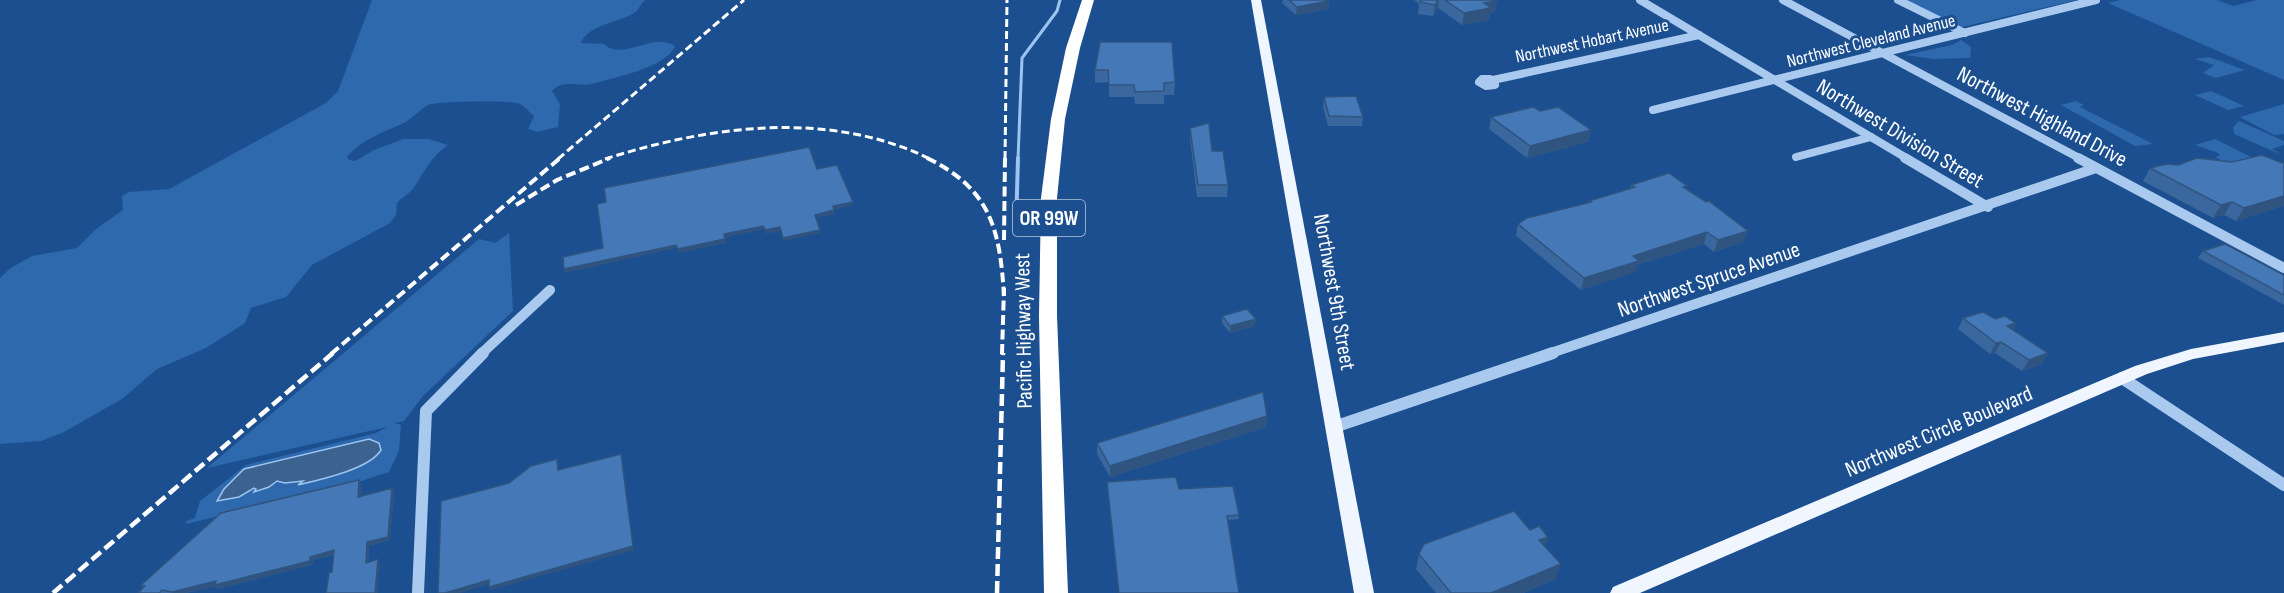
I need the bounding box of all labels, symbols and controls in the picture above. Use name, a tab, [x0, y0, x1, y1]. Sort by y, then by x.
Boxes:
street label: Northwest Cleveland Avenue	[1785, 10, 1957, 72]
street label: Northwest Hobart Avenue	[1513, 15, 1671, 67]
street label: Northwest Highland Drive	[1952, 61, 2132, 173]
street label: Northwest Division Street	[1812, 73, 1989, 195]
road number: OR 99W	[1013, 200, 1085, 236]
street label: Northwest 9th Street	[1307, 212, 1361, 373]
street label: Northwest Spruce Avenue	[1614, 236, 1804, 324]
street label: Pacific Highway West	[1009, 253, 1039, 409]
street label: Northwest Circle Boulevard	[1841, 380, 2037, 484]

